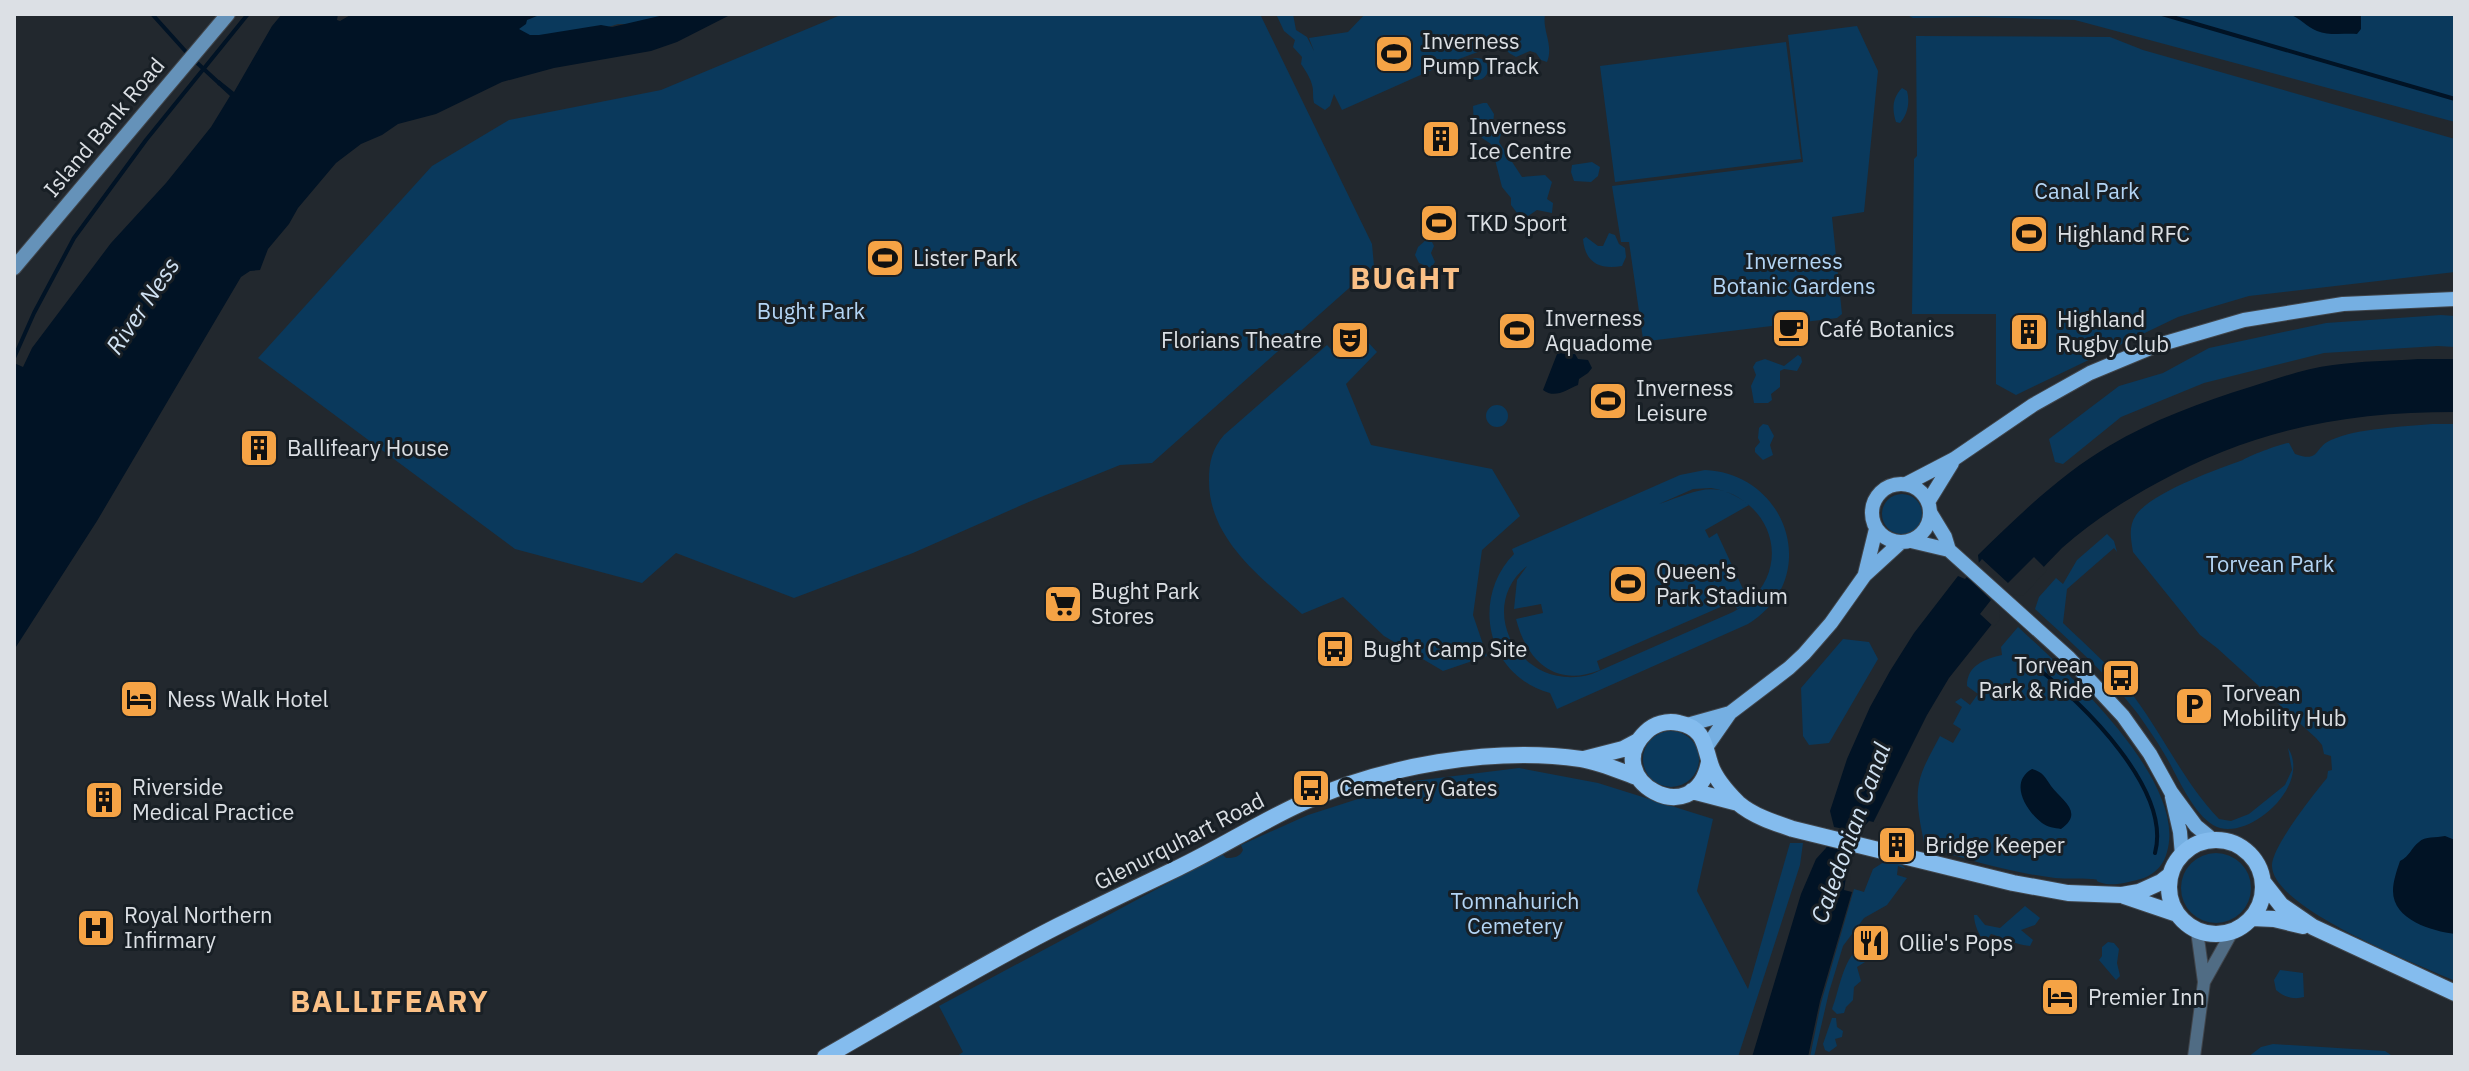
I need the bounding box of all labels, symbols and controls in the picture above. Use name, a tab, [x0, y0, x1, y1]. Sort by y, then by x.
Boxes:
place label: Inverness Pump Track	[1422, 26, 1539, 80]
sports icon: Inverness Pump Track	[1373, 33, 1415, 75]
street label: Island Bank Road	[37, 51, 171, 203]
place label: Inverness Ice Centre	[1469, 111, 1572, 165]
building icon: Inverness Ice Centre	[1420, 118, 1462, 160]
park label: Canal Park	[2034, 176, 2140, 205]
sports icon: TKD Sport	[1418, 202, 1460, 244]
place label: TKD Sport	[1467, 208, 1567, 237]
sports icon: Highland RFC	[2008, 213, 2050, 255]
place label: Highland RFC	[2057, 219, 2190, 248]
sports icon: Lister Park	[864, 237, 906, 279]
place label: Lister Park	[913, 243, 1018, 272]
park label: Inverness Botanic Gardens	[1712, 246, 1876, 300]
water label: River Ness	[98, 251, 186, 360]
district label: BUGHT	[1350, 258, 1462, 297]
park label: Bught Park	[757, 296, 866, 325]
place label: Inverness Aquadome	[1545, 303, 1652, 357]
place label: Highland Rugby Club	[2057, 304, 2169, 358]
cafe icon: Café Botanics	[1770, 308, 1812, 350]
sports icon: Inverness Aquadome	[1496, 310, 1538, 352]
building icon: Highland Rugby Club	[2008, 311, 2050, 353]
place label: Café Botanics	[1819, 314, 1955, 343]
theatre icon: Florians Theatre	[1329, 319, 1371, 361]
place label: Florians Theatre	[1161, 325, 1322, 354]
place label: Inverness Leisure	[1636, 373, 1734, 427]
sports icon: Inverness Leisure	[1587, 380, 1629, 422]
building icon: Ballifeary House	[238, 427, 280, 469]
place label: Ballifeary House	[287, 433, 449, 462]
park label: Torvean Park	[2206, 549, 2335, 578]
place label: Queen's Park Stadium	[1656, 556, 1788, 610]
sports icon: Queen's Park Stadium	[1607, 563, 1649, 605]
place label: Bught Park Stores	[1091, 576, 1200, 630]
supermarket icon: Bught Park Stores	[1042, 583, 1084, 625]
bus stop icon: Bught Camp Site	[1314, 628, 1356, 670]
place label: Bught Camp Site	[1363, 634, 1527, 663]
place label: Torvean Park & Ride	[1978, 650, 2093, 704]
bus stop icon: Torvean Park & Ride	[2100, 657, 2142, 699]
hotel icon: Ness Walk Hotel	[118, 678, 160, 720]
place label: Torvean Mobility Hub	[2222, 678, 2347, 732]
place label: Ness Walk Hotel	[167, 684, 329, 713]
parking icon: Torvean Mobility Hub	[2173, 685, 2215, 727]
water label: Caledonian Canal	[1803, 738, 1898, 927]
bus stop icon: Cemetery Gates	[1290, 767, 1332, 809]
place label: Riverside Medical Practice	[132, 772, 294, 826]
place label: Cemetery Gates	[1339, 773, 1498, 802]
building icon: Riverside Medical Practice	[83, 779, 125, 821]
street label: Glenurquhart Road	[1089, 785, 1269, 896]
building icon: Bridge Keeper	[1876, 824, 1918, 866]
place label: Bridge Keeper	[1925, 830, 2065, 859]
park label: Tomnahurich Cemetery	[1450, 886, 1580, 940]
place label: Royal Northern Infirmary	[124, 900, 272, 954]
hospital icon: Royal Northern Infirmary	[75, 907, 117, 949]
restaurant icon: Ollie's Pops	[1850, 922, 1892, 964]
place label: Ollie's Pops	[1899, 928, 2014, 957]
hotel icon: Premier Inn	[2039, 976, 2081, 1018]
district label: BALLIFEARY	[290, 981, 490, 1020]
place label: Premier Inn	[2088, 982, 2205, 1011]

